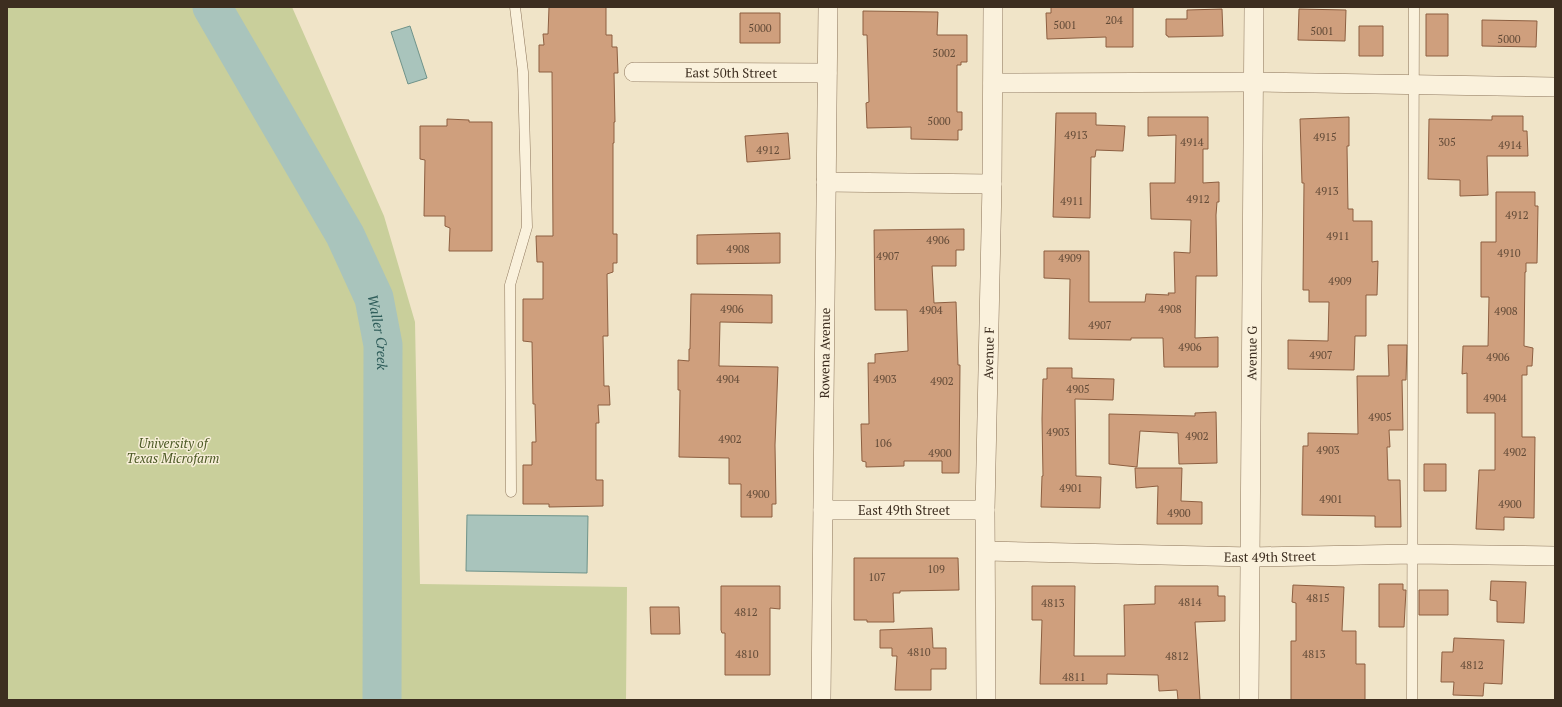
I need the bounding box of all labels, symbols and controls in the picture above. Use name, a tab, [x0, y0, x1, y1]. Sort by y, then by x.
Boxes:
house number: 204	[1105, 13, 1123, 27]
house number: 5001	[1053, 18, 1077, 32]
house number: 5000	[748, 21, 772, 35]
house number: 5001	[1310, 24, 1334, 38]
house number: 5000	[1497, 32, 1521, 46]
house number: 5002	[932, 46, 956, 60]
street label: East 50th Street	[685, 63, 777, 82]
house number: 5000	[927, 114, 951, 128]
house number: 4913	[1064, 128, 1088, 142]
house number: 4915	[1313, 130, 1337, 144]
house number: 4914	[1180, 135, 1204, 149]
house number: 305	[1438, 135, 1456, 149]
house number: 4914	[1498, 138, 1522, 152]
house number: 4912	[756, 143, 780, 157]
house number: 4913	[1315, 184, 1339, 198]
house number: 4912	[1186, 192, 1210, 206]
house number: 4911	[1060, 194, 1084, 208]
house number: 4912	[1505, 208, 1529, 222]
house number: 4911	[1326, 229, 1350, 243]
house number: 4906	[926, 233, 950, 247]
house number: 4908	[726, 242, 750, 256]
house number: 4910	[1497, 246, 1521, 260]
house number: 4907	[876, 249, 900, 263]
house number: 4909	[1058, 251, 1082, 265]
house number: 4909	[1328, 274, 1352, 288]
water label: Waller Creek	[364, 293, 393, 370]
house number: 4906	[720, 302, 744, 316]
house number: 4908	[1158, 302, 1182, 316]
house number: 4904	[919, 303, 943, 317]
house number: 4908	[1494, 304, 1518, 318]
street label: Rowena Avenue	[815, 308, 834, 399]
house number: 4907	[1088, 318, 1112, 332]
street label: Avenue F	[979, 326, 998, 380]
street label: Avenue G	[1242, 326, 1261, 380]
house number: 4906	[1178, 340, 1202, 354]
house number: 4907	[1309, 348, 1333, 362]
house number: 4906	[1486, 350, 1510, 364]
house number: 4904	[716, 372, 740, 386]
house number: 4903	[873, 372, 897, 386]
house number: 4902	[930, 374, 954, 388]
house number: 4905	[1066, 382, 1090, 396]
house number: 4904	[1483, 391, 1507, 405]
house number: 4905	[1368, 410, 1392, 424]
house number: 4903	[1046, 425, 1070, 439]
house number: 4902	[1185, 429, 1209, 443]
house number: 4902	[718, 432, 742, 446]
park label: University of Texas Microfarm	[127, 434, 219, 467]
house number: 106	[874, 436, 892, 450]
house number: 4903	[1316, 443, 1340, 457]
house number: 4902	[1503, 445, 1527, 459]
house number: 4900	[928, 446, 952, 460]
house number: 4901	[1059, 481, 1083, 495]
house number: 4900	[746, 487, 770, 501]
house number: 4901	[1319, 492, 1343, 506]
house number: 4900	[1498, 497, 1522, 511]
street label: East 49th Street	[858, 501, 950, 519]
house number: 4900	[1167, 506, 1191, 520]
street label: East 49th Street	[1224, 547, 1316, 566]
house number: 109	[927, 562, 945, 576]
house number: 107	[868, 570, 886, 584]
house number: 4815	[1306, 591, 1330, 605]
house number: 4814	[1178, 595, 1202, 609]
house number: 4813	[1041, 596, 1065, 610]
house number: 4812	[734, 605, 758, 619]
house number: 4810	[907, 645, 931, 659]
house number: 4810	[735, 647, 759, 661]
house number: 4813	[1302, 647, 1326, 661]
house number: 4812	[1165, 649, 1189, 663]
house number: 4812	[1460, 658, 1484, 672]
house number: 4811	[1062, 670, 1086, 684]

